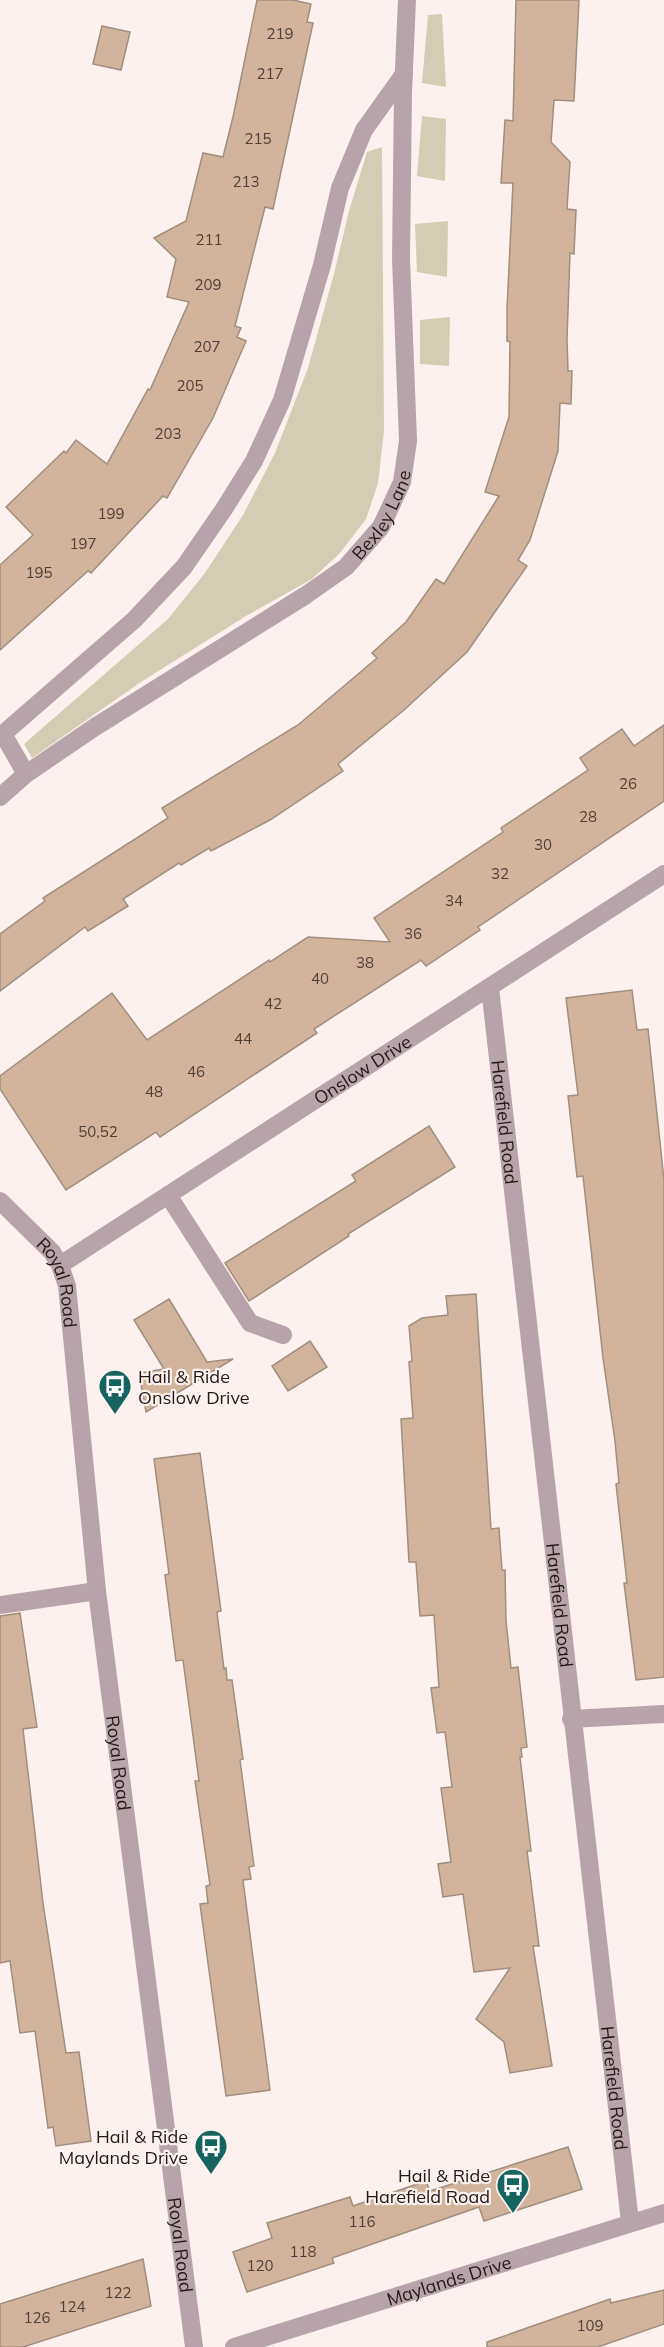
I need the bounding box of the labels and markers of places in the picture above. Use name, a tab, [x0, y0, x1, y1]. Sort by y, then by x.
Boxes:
place label: Hail & Ride Onslow Drive	[138, 1365, 250, 1409]
bus stop icon: Hail & Ride Onslow Drive	[97, 1368, 133, 1415]
place label: Hail & Ride Maylands Drive	[59, 2125, 188, 2169]
bus stop icon: Hail & Ride Maylands Drive	[193, 2128, 229, 2175]
place label: Hail & Ride Harefield Road	[365, 2164, 490, 2208]
bus stop icon: Hail & Ride Harefield Road	[495, 2167, 531, 2214]

